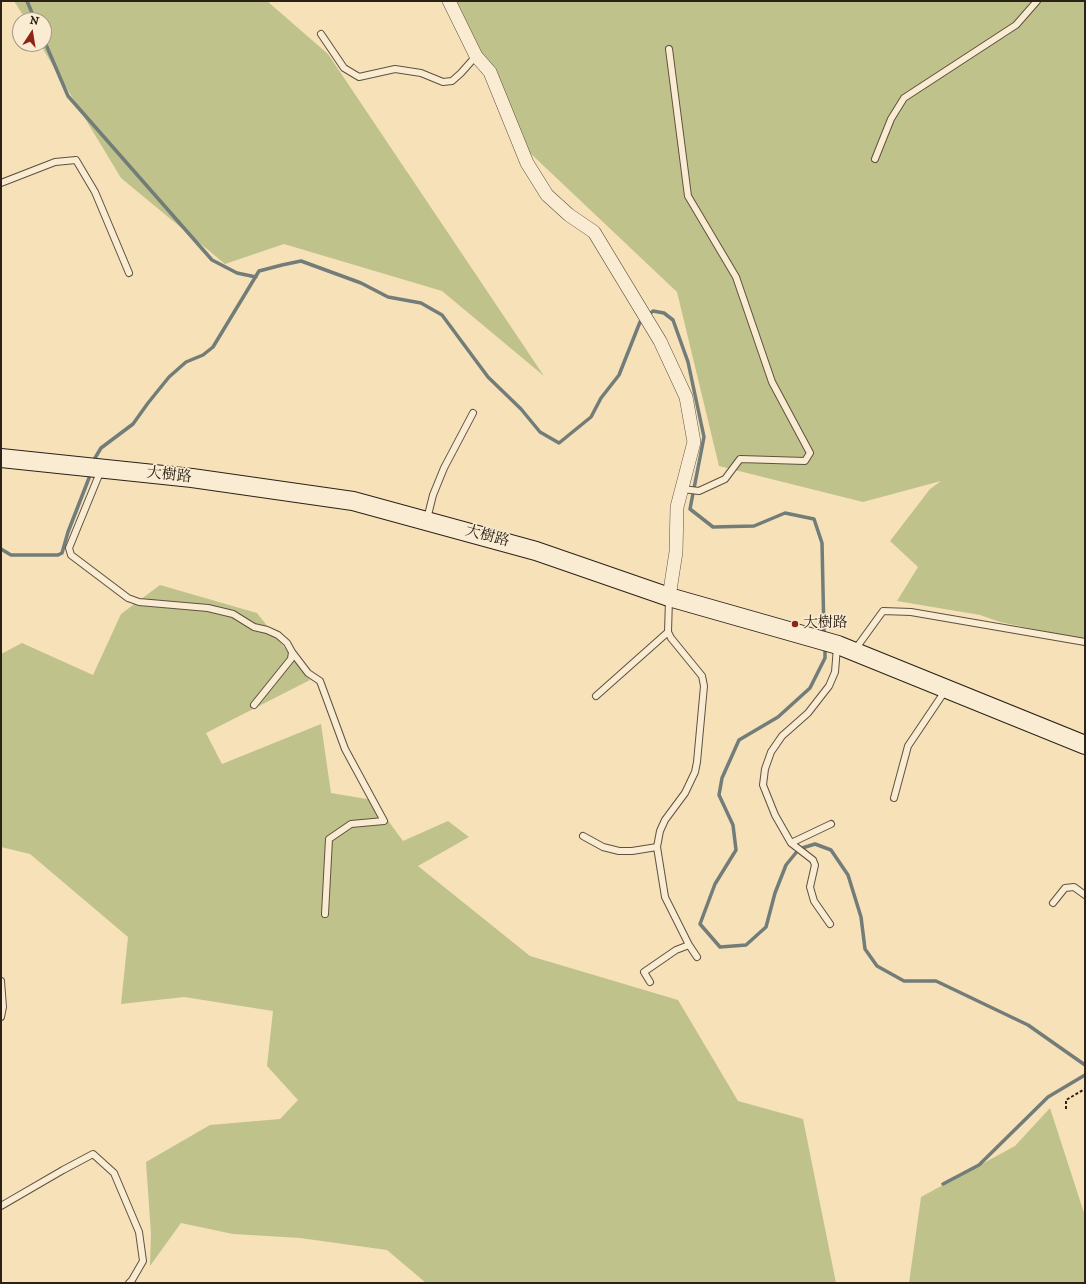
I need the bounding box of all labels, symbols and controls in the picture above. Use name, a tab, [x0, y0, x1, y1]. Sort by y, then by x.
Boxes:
north arrow	[12, 12, 52, 52]
text: N	[28, 13, 40, 29]
street label: 大樹路	[146, 465, 192, 487]
street label: 大樹路	[463, 522, 511, 552]
place label: 大樹路	[803, 615, 848, 633]
marker: 大樹路	[790, 619, 800, 629]

